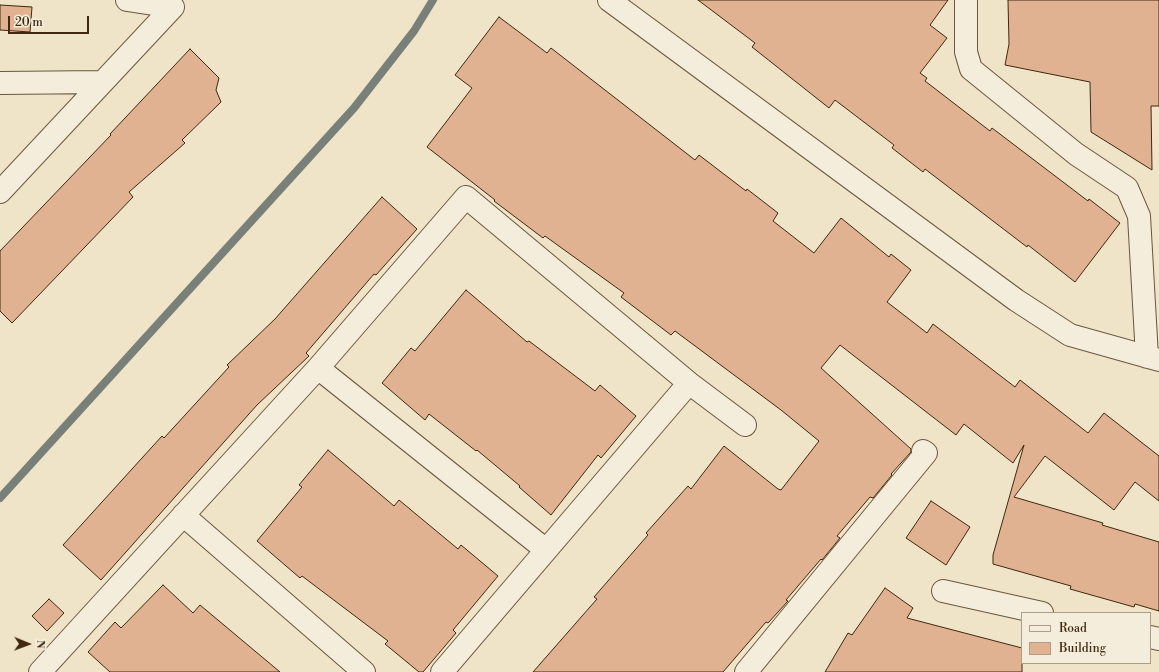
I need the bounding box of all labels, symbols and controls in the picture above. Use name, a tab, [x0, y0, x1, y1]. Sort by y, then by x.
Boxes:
scale bar	[10, 8, 91, 34]
text: 20 m	[15, 15, 43, 30]
legend	[1021, 612, 1151, 664]
text: Road	[1059, 621, 1087, 636]
north arrow	[8, 624, 48, 664]
text: N	[33, 640, 47, 649]
text: Building	[1059, 641, 1106, 656]

